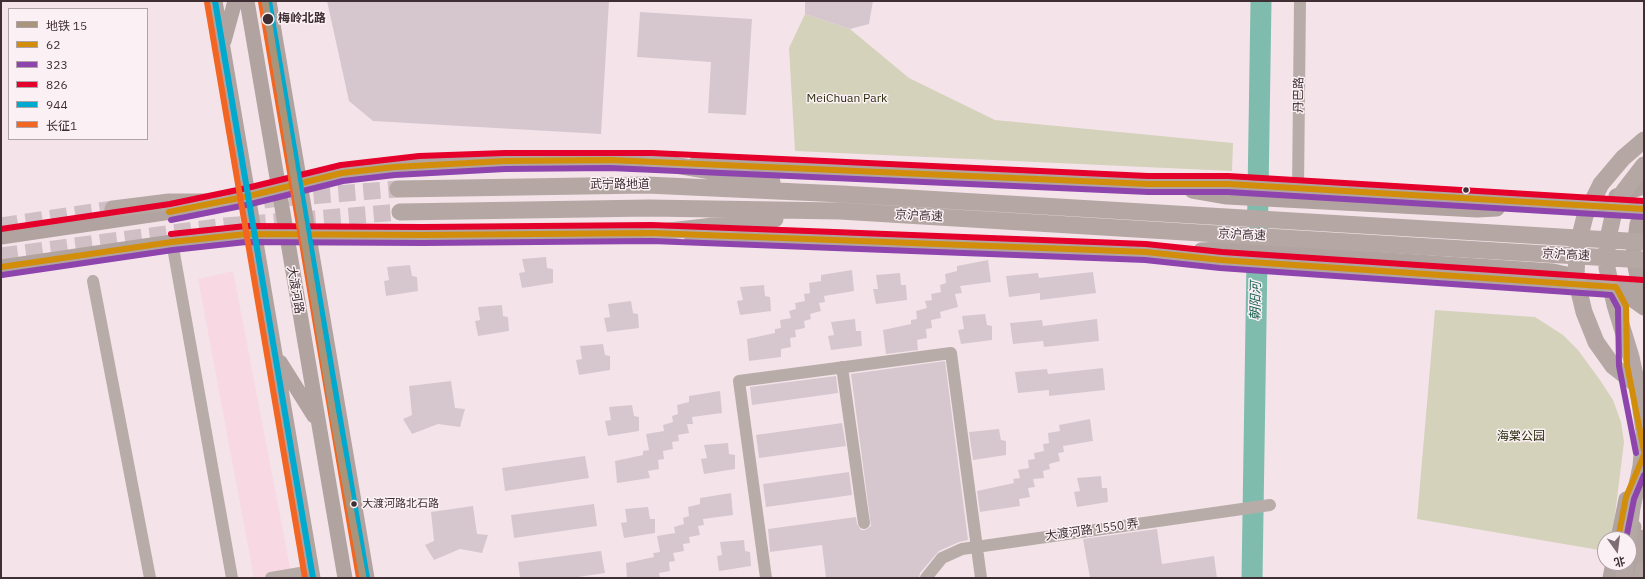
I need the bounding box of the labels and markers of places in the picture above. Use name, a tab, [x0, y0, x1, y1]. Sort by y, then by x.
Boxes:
marker: 梅岭北路	[261, 12, 275, 26]
place label: 梅岭北路	[278, 12, 326, 26]
unlabelled marker	[1461, 185, 1471, 195]
place label: 大渡河路北石路	[362, 497, 439, 511]
marker: 大渡河路北石路	[349, 499, 359, 509]

